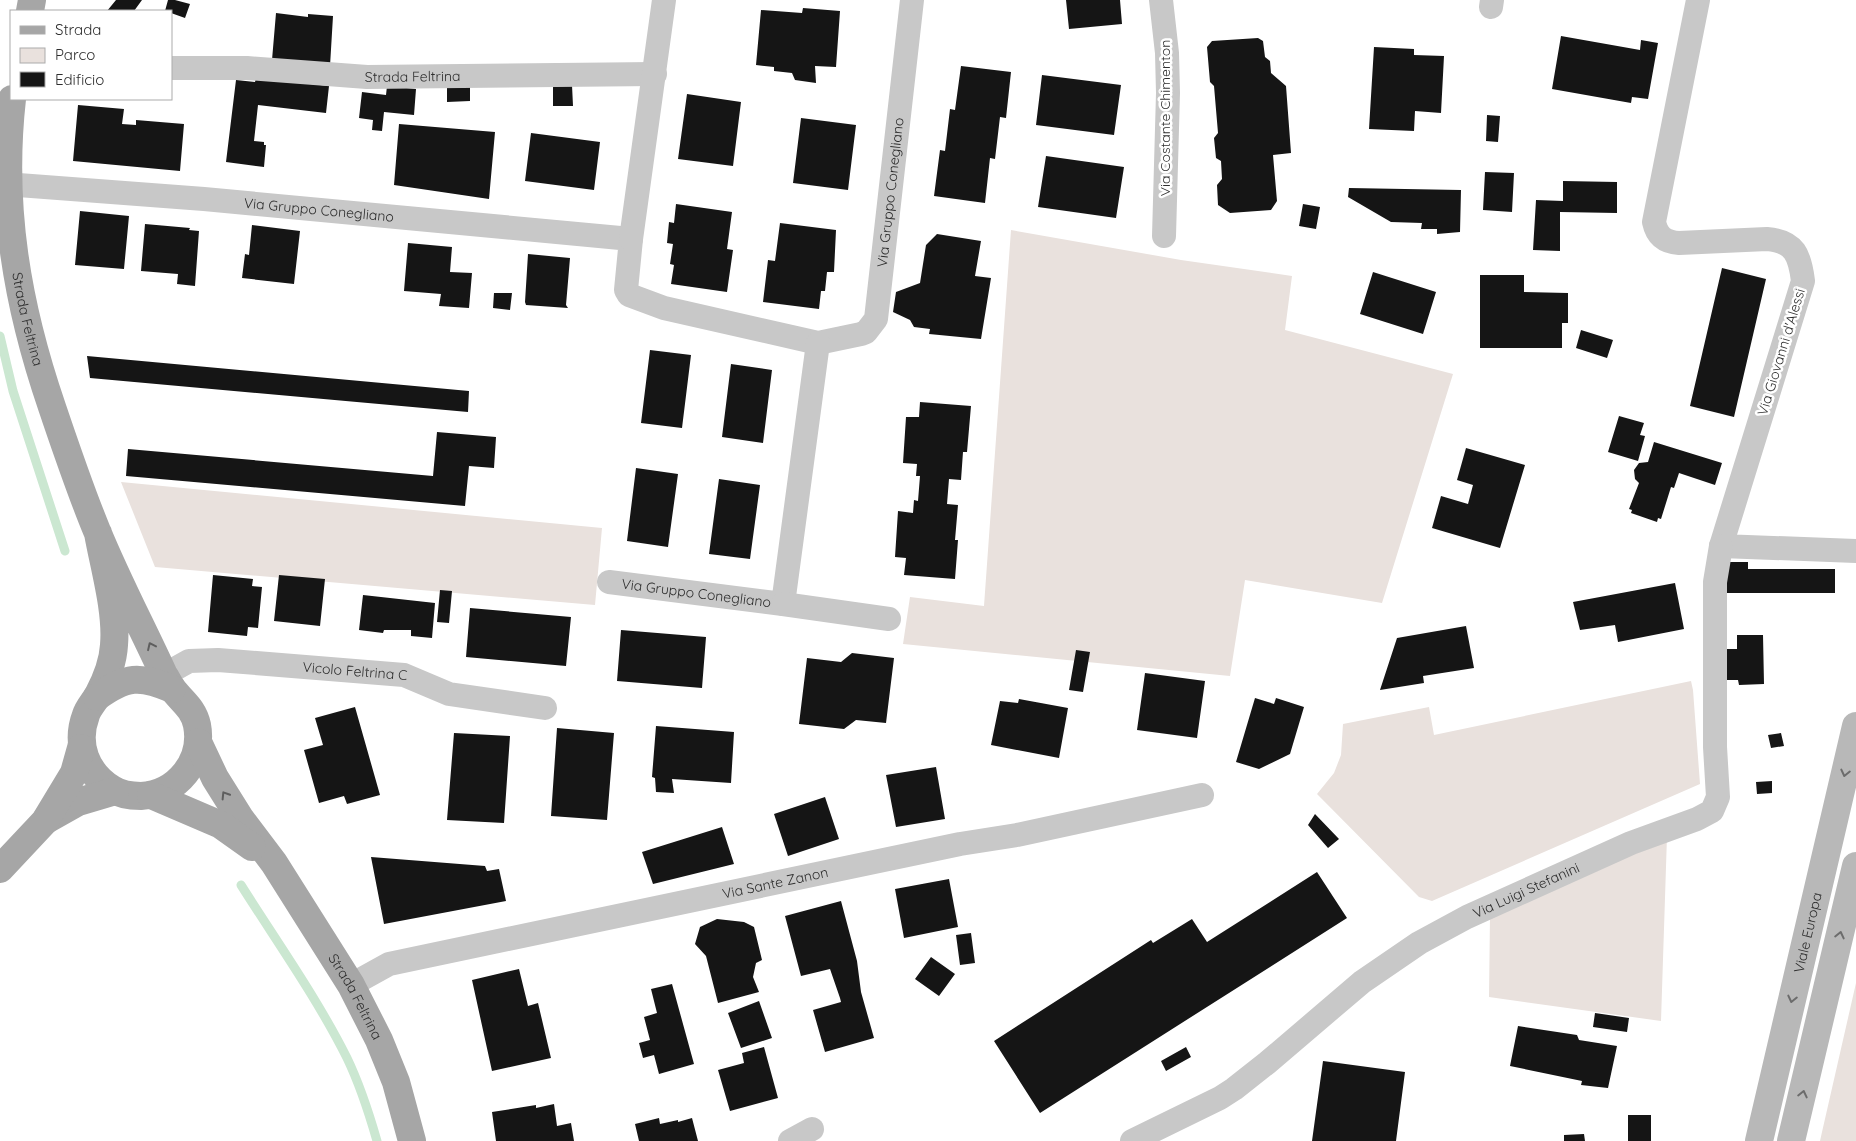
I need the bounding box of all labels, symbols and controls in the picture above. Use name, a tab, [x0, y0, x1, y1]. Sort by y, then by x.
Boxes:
legend	[10, 10, 172, 100]
text: Strada	[55, 20, 101, 39]
street label: Via Costante Chimenton	[1156, 40, 1174, 196]
text: Parco	[55, 45, 95, 64]
street label: Strada Feltrina	[365, 67, 461, 86]
text: Edificio	[55, 70, 104, 89]
street label: Via Gruppo Conegliano	[873, 116, 908, 268]
street label: Via Gruppo Conegliano	[243, 194, 395, 226]
street label: Strada Feltrina	[8, 271, 47, 368]
street label: Via Giovanni d'Alessi	[1753, 286, 1809, 418]
street label: Via Gruppo Conegliano	[620, 575, 772, 611]
one-way arrow	[146, 642, 157, 651]
street label: Vicolo Feltrina C	[302, 658, 408, 684]
one-way arrow	[1840, 769, 1851, 777]
one-way arrow	[222, 791, 231, 800]
street label: Via Luigi Stefanini	[1470, 858, 1582, 922]
street label: Via Sante Zanon	[721, 863, 830, 903]
street label: Viale Europa	[1790, 891, 1826, 975]
one-way arrow	[1834, 931, 1845, 940]
street label: Strada Feltrina	[324, 950, 386, 1043]
one-way arrow	[1787, 995, 1798, 1004]
one-way arrow	[1797, 1089, 1808, 1098]

